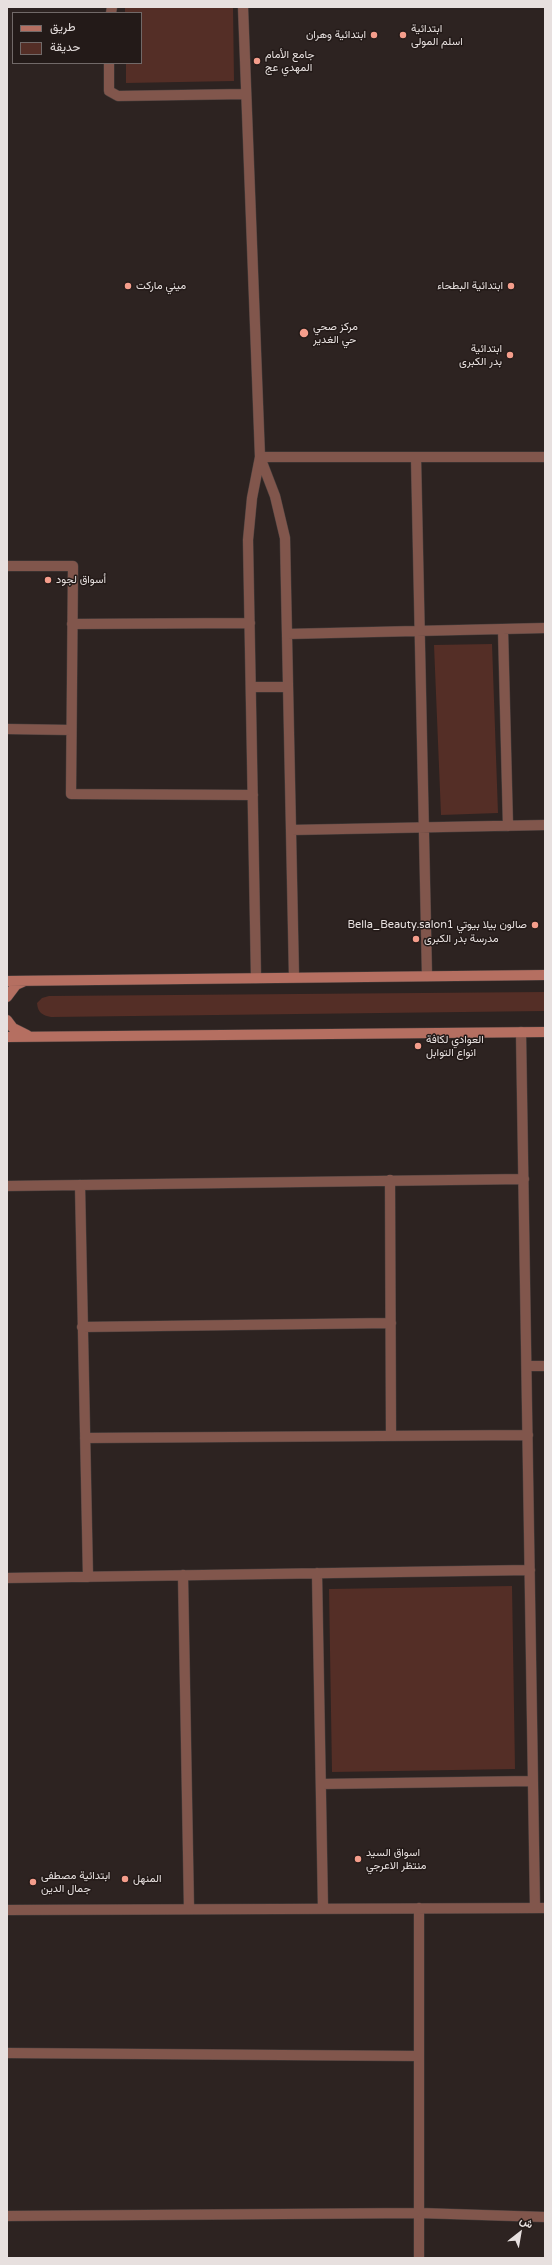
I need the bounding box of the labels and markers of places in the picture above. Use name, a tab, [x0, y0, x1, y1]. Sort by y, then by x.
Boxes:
place label: ابتدائية اسلم المولى	[411, 22, 463, 48]
place label: ابتدائية وهران	[306, 28, 366, 42]
marker: ابتدائية وهران	[369, 30, 379, 40]
marker: ابتدائية اسلم المولى	[398, 30, 408, 40]
place label: جامع الأمام المهدي عج	[265, 48, 315, 74]
marker: جامع الأمام المهدي عج	[252, 56, 262, 66]
place label: ميني ماركت	[136, 279, 186, 293]
place label: ابتدائية البطحاء	[437, 279, 503, 293]
marker: ميني ماركت	[123, 281, 133, 291]
marker: ابتدائية البطحاء	[506, 281, 516, 291]
place label: مركز صحي حي الغدير	[313, 320, 358, 346]
marker: مركز صحي حي الغدير	[298, 327, 310, 339]
place label: ابتدائية بدر الكبرى	[459, 342, 502, 368]
marker: ابتدائية بدر الكبرى	[505, 350, 515, 360]
place label: أسواق لجود	[56, 573, 106, 587]
marker: أسواق لجود	[43, 575, 53, 585]
place label: Bella_Beauty.salon1 صالون بيلا بيوتي	[347, 918, 527, 932]
marker: Bella_Beauty.salon1 صالون بيلا بيوتي	[530, 920, 540, 930]
place label: مدرسة بدر الكبرى	[424, 932, 499, 946]
marker: مدرسة بدر الكبرى	[411, 934, 421, 944]
place label: العوادي لكافة انواع التوابل	[426, 1033, 484, 1059]
marker: العوادي لكافة انواع التوابل	[413, 1041, 423, 1051]
place label: اسواق السيد منتظر الاعرجي	[366, 1846, 426, 1872]
marker: اسواق السيد منتظر الاعرجي	[353, 1854, 363, 1864]
place label: ابتدائية مصطفى جمال الدين	[41, 1869, 110, 1895]
place label: المنهل	[133, 1872, 162, 1886]
marker: المنهل	[120, 1874, 130, 1884]
marker: ابتدائية مصطفى جمال الدين	[28, 1877, 38, 1887]

